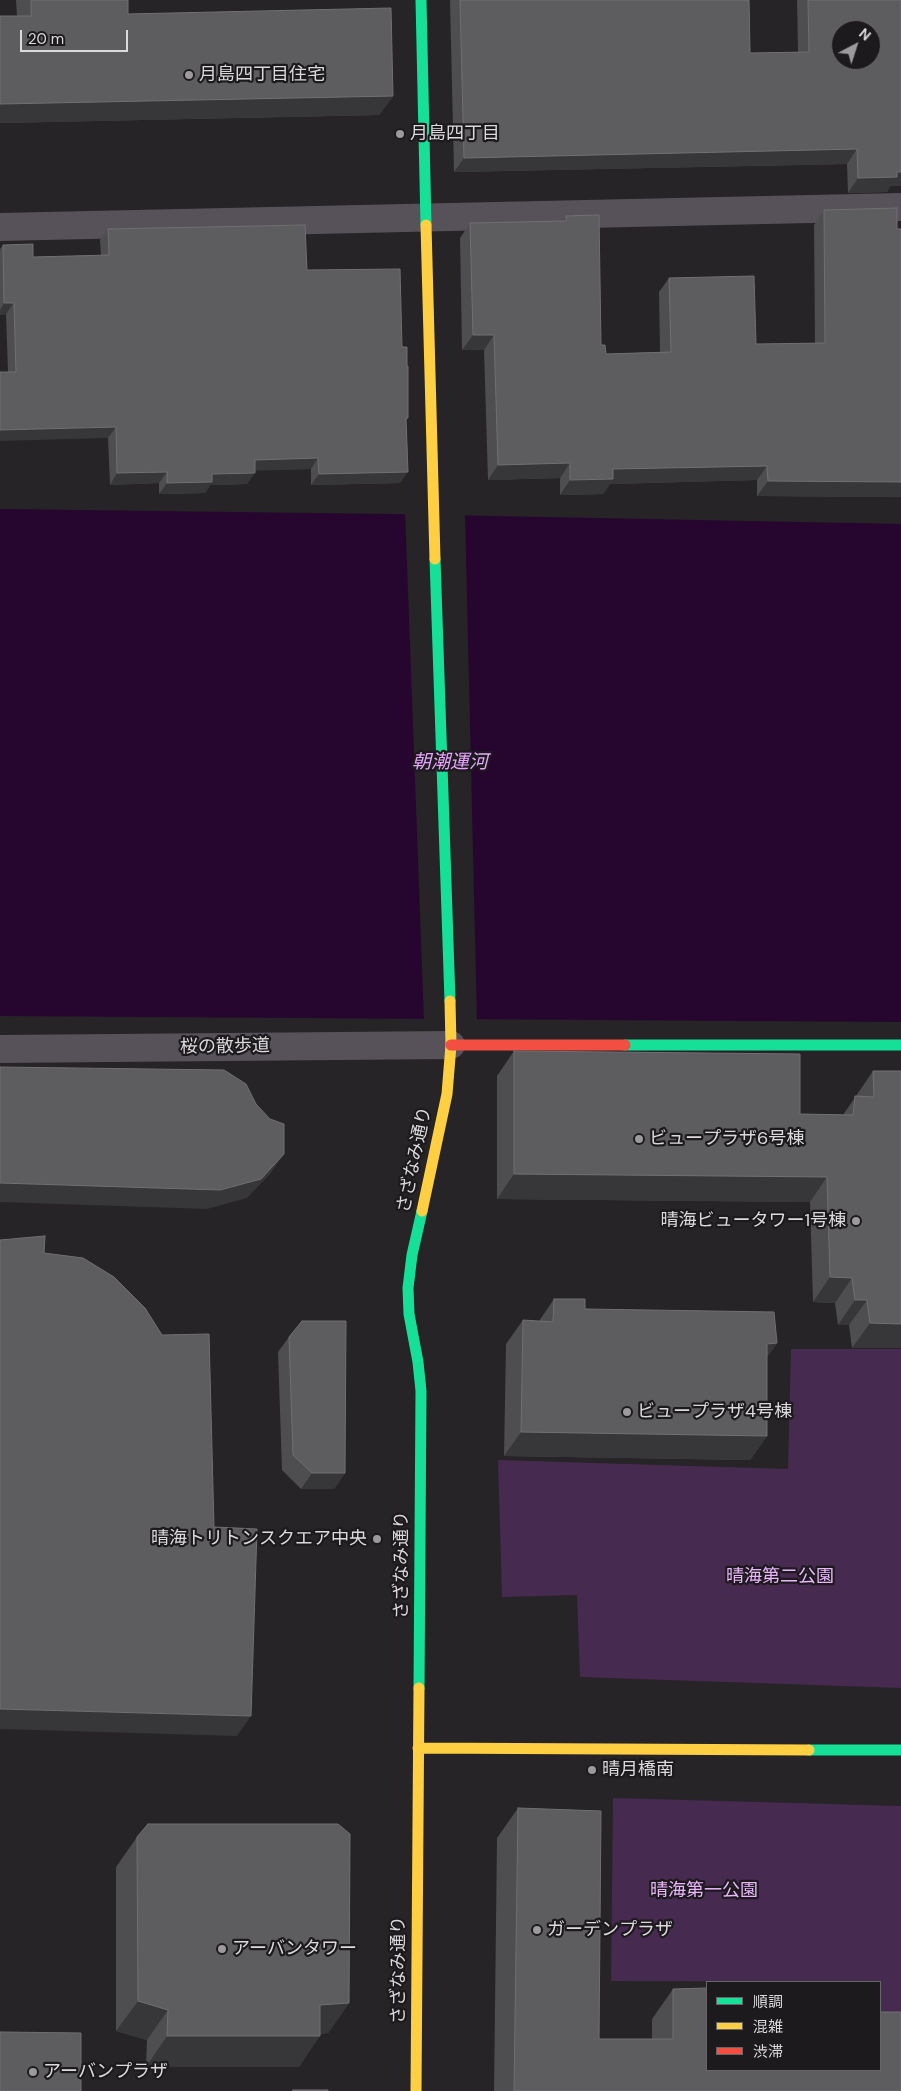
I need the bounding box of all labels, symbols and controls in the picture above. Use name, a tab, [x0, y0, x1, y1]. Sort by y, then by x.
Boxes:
scale bar	[22, 20, 130, 52]
north arrow	[831, 20, 881, 70]
text: N	[855, 24, 875, 44]
text: 20 m	[28, 29, 64, 49]
place label: 月島四丁目住宅	[199, 64, 325, 86]
marker: 月島四丁目住宅	[183, 69, 195, 81]
place label: 月島四丁目	[410, 123, 500, 145]
marker: 月島四丁目	[394, 128, 406, 140]
water label: 朝潮運河	[412, 752, 488, 774]
street label: 桜の散歩道	[180, 1035, 270, 1059]
street label: さざなみ通り	[393, 1105, 437, 1215]
place label: ビュープラザ6号棟	[649, 1128, 804, 1150]
marker: ビュープラザ6号棟	[633, 1133, 645, 1145]
place label: 晴海ビュータワー1号棟	[660, 1210, 846, 1232]
marker: 晴海ビュータワー1号棟	[850, 1215, 862, 1227]
place label: ビュープラザ4号棟	[637, 1401, 792, 1423]
marker: ビュープラザ4号棟	[621, 1406, 633, 1418]
street label: さざなみ通り	[391, 1511, 413, 1619]
place label: 晴海トリトンスクエア中央	[151, 1528, 367, 1550]
marker: 晴海トリトンスクエア中央	[371, 1533, 383, 1545]
park label: 晴海第二公園	[726, 1566, 834, 1588]
place label: 晴月橋南	[602, 1759, 674, 1781]
marker: 晴月橋南	[586, 1764, 598, 1776]
park label: 晴海第一公園	[650, 1880, 758, 1902]
street label: さざなみ通り	[388, 1916, 410, 2024]
place label: ガーデンプラザ	[547, 1919, 673, 1941]
marker: ガーデンプラザ	[531, 1924, 543, 1936]
place label: アーバンタワー	[232, 1938, 357, 1960]
marker: アーバンタワー	[216, 1943, 228, 1955]
legend	[706, 1981, 881, 2071]
text: 順調	[753, 1992, 783, 2012]
text: 混雑	[753, 2017, 783, 2037]
text: 渋滞	[753, 2042, 783, 2062]
place label: アーバンプラザ	[43, 2061, 168, 2083]
marker: アーバンプラザ	[27, 2066, 39, 2078]

